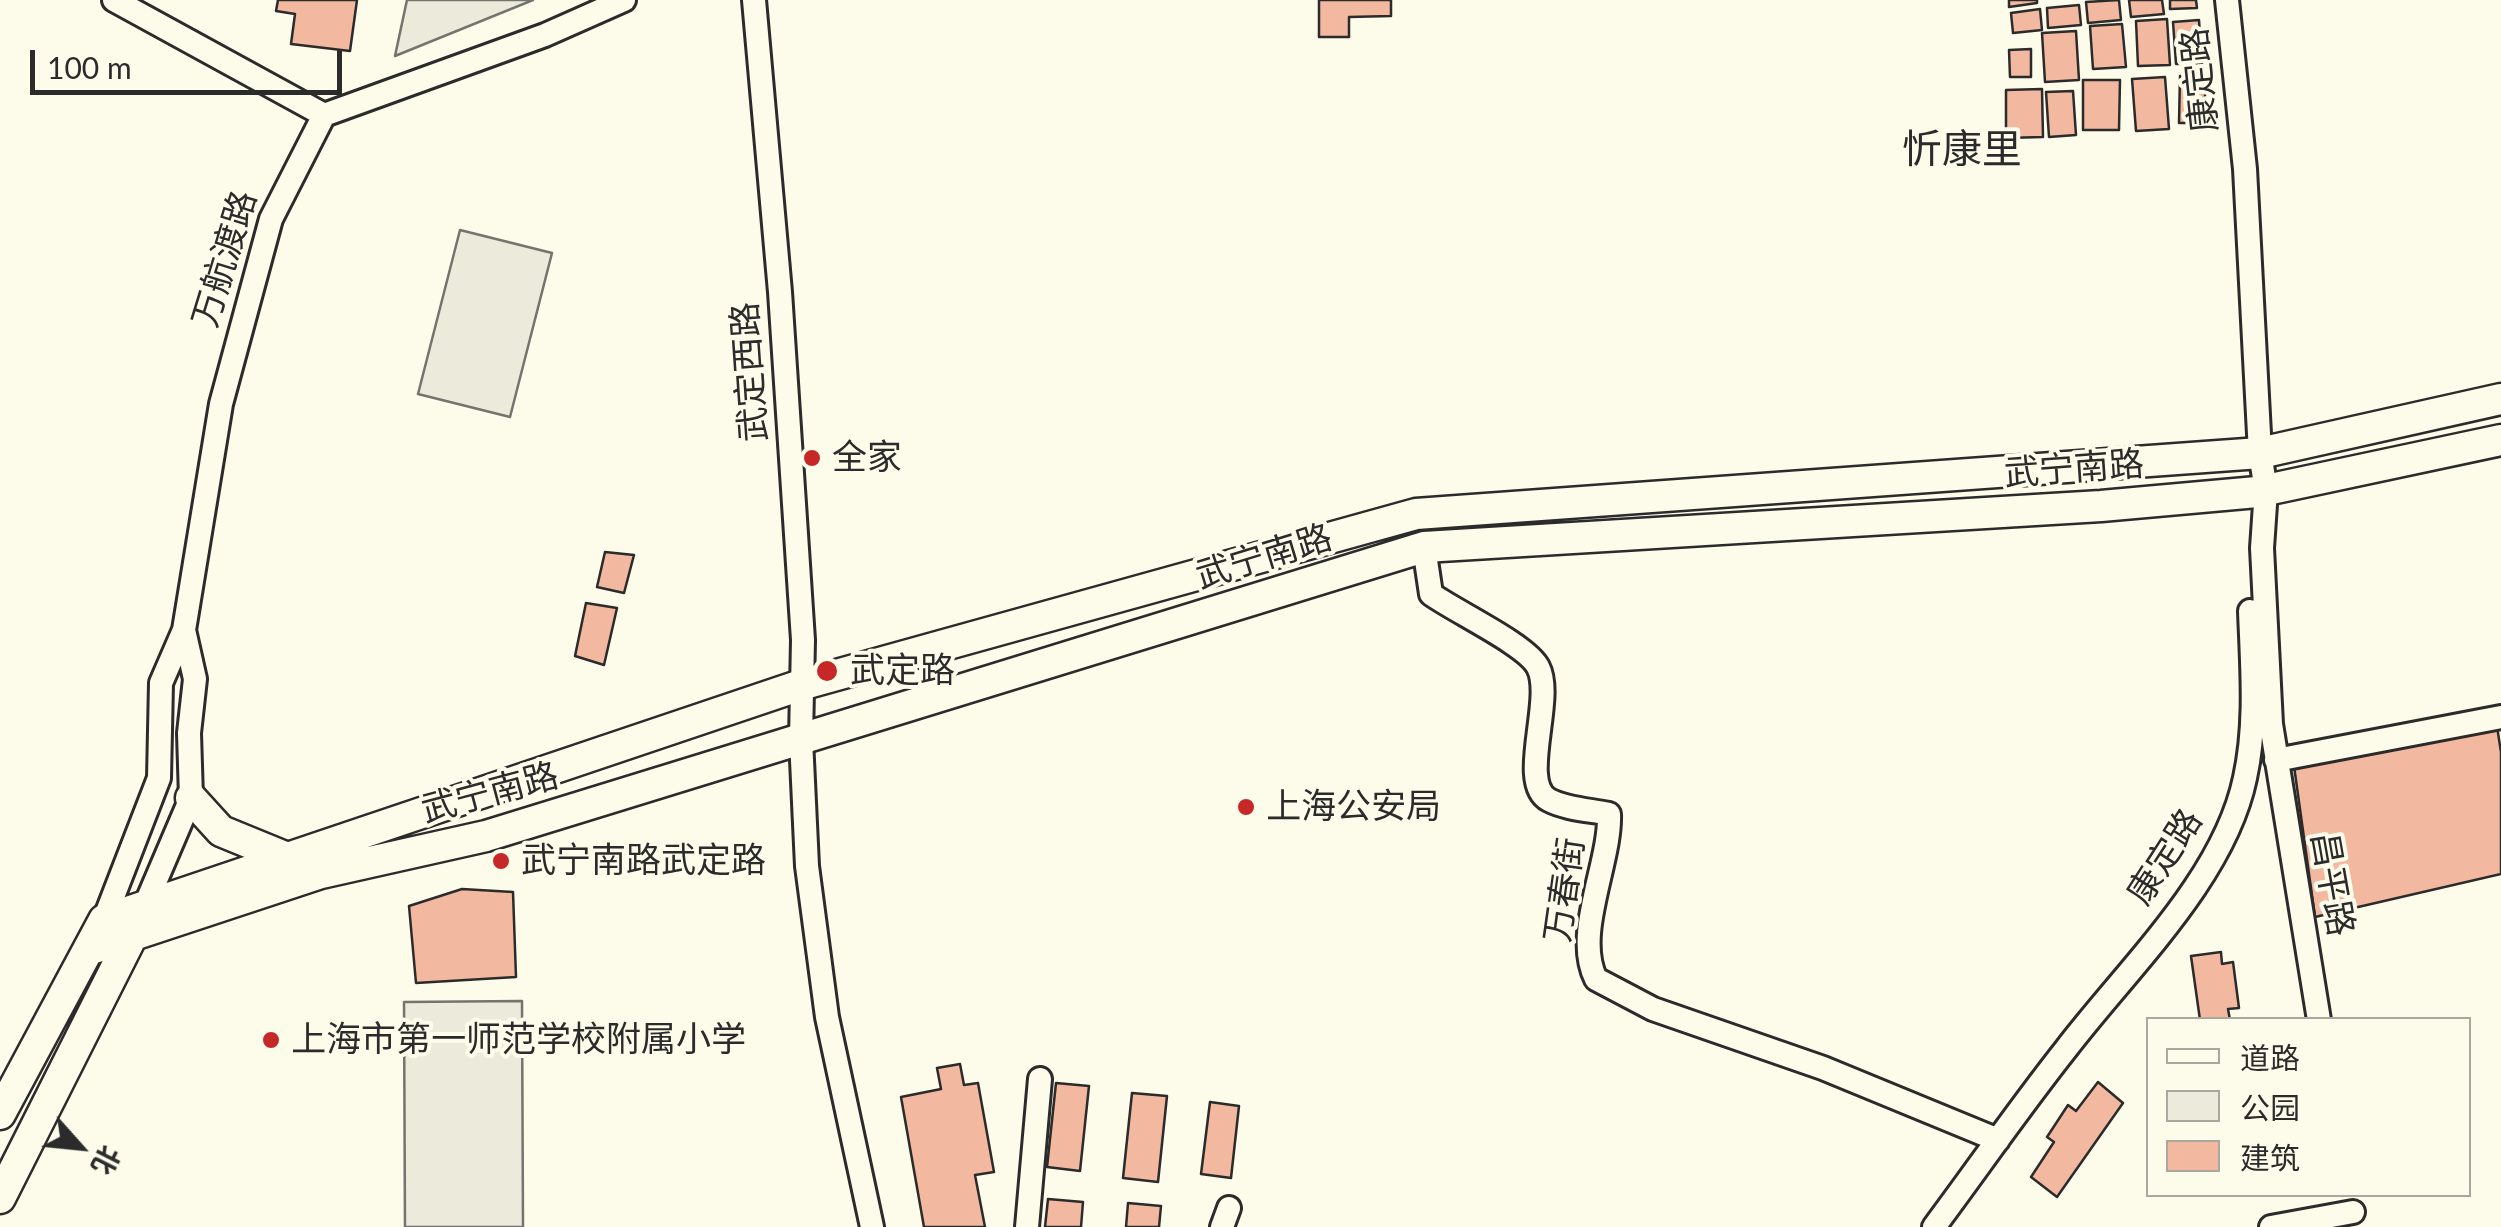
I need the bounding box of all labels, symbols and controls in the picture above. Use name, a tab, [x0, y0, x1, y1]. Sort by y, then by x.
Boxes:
street label: 康定路	[2174, 26, 2226, 134]
scale bar	[35, 30, 348, 92]
text: 100 m	[47, 49, 132, 85]
district label: 忻康里	[1902, 126, 2022, 174]
street label: 万航渡路	[184, 186, 266, 332]
street label: 武定西路	[724, 301, 776, 443]
place label: 全家	[832, 437, 902, 479]
street label: 武宁南路	[2003, 443, 2145, 495]
marker: 全家	[801, 447, 823, 469]
street label: 武宁南路	[1191, 516, 1337, 598]
place label: 武定路	[850, 650, 955, 692]
marker: 武定路	[814, 658, 840, 684]
street label: 武宁南路	[417, 755, 563, 831]
place label: 上海公安局	[1266, 786, 1441, 828]
marker: 上海公安局	[1235, 796, 1257, 818]
street label: 康定路	[2119, 802, 2211, 912]
street label: 昌平路	[2302, 829, 2362, 939]
street label: 万春街	[1537, 835, 1593, 945]
place label: 武宁南路武定路	[521, 840, 766, 882]
marker: 武宁南路武定路	[490, 850, 512, 872]
legend	[2146, 1017, 2471, 1197]
place label: 上海市第一师范学校附属小学	[291, 1019, 746, 1061]
marker: 上海市第一师范学校附属小学	[260, 1029, 282, 1051]
text: 道路	[2240, 1039, 2300, 1075]
text: 公园	[2240, 1089, 2300, 1125]
north arrow	[30, 1097, 130, 1197]
text: 建筑	[2240, 1139, 2300, 1175]
text: 北	[85, 1140, 128, 1181]

